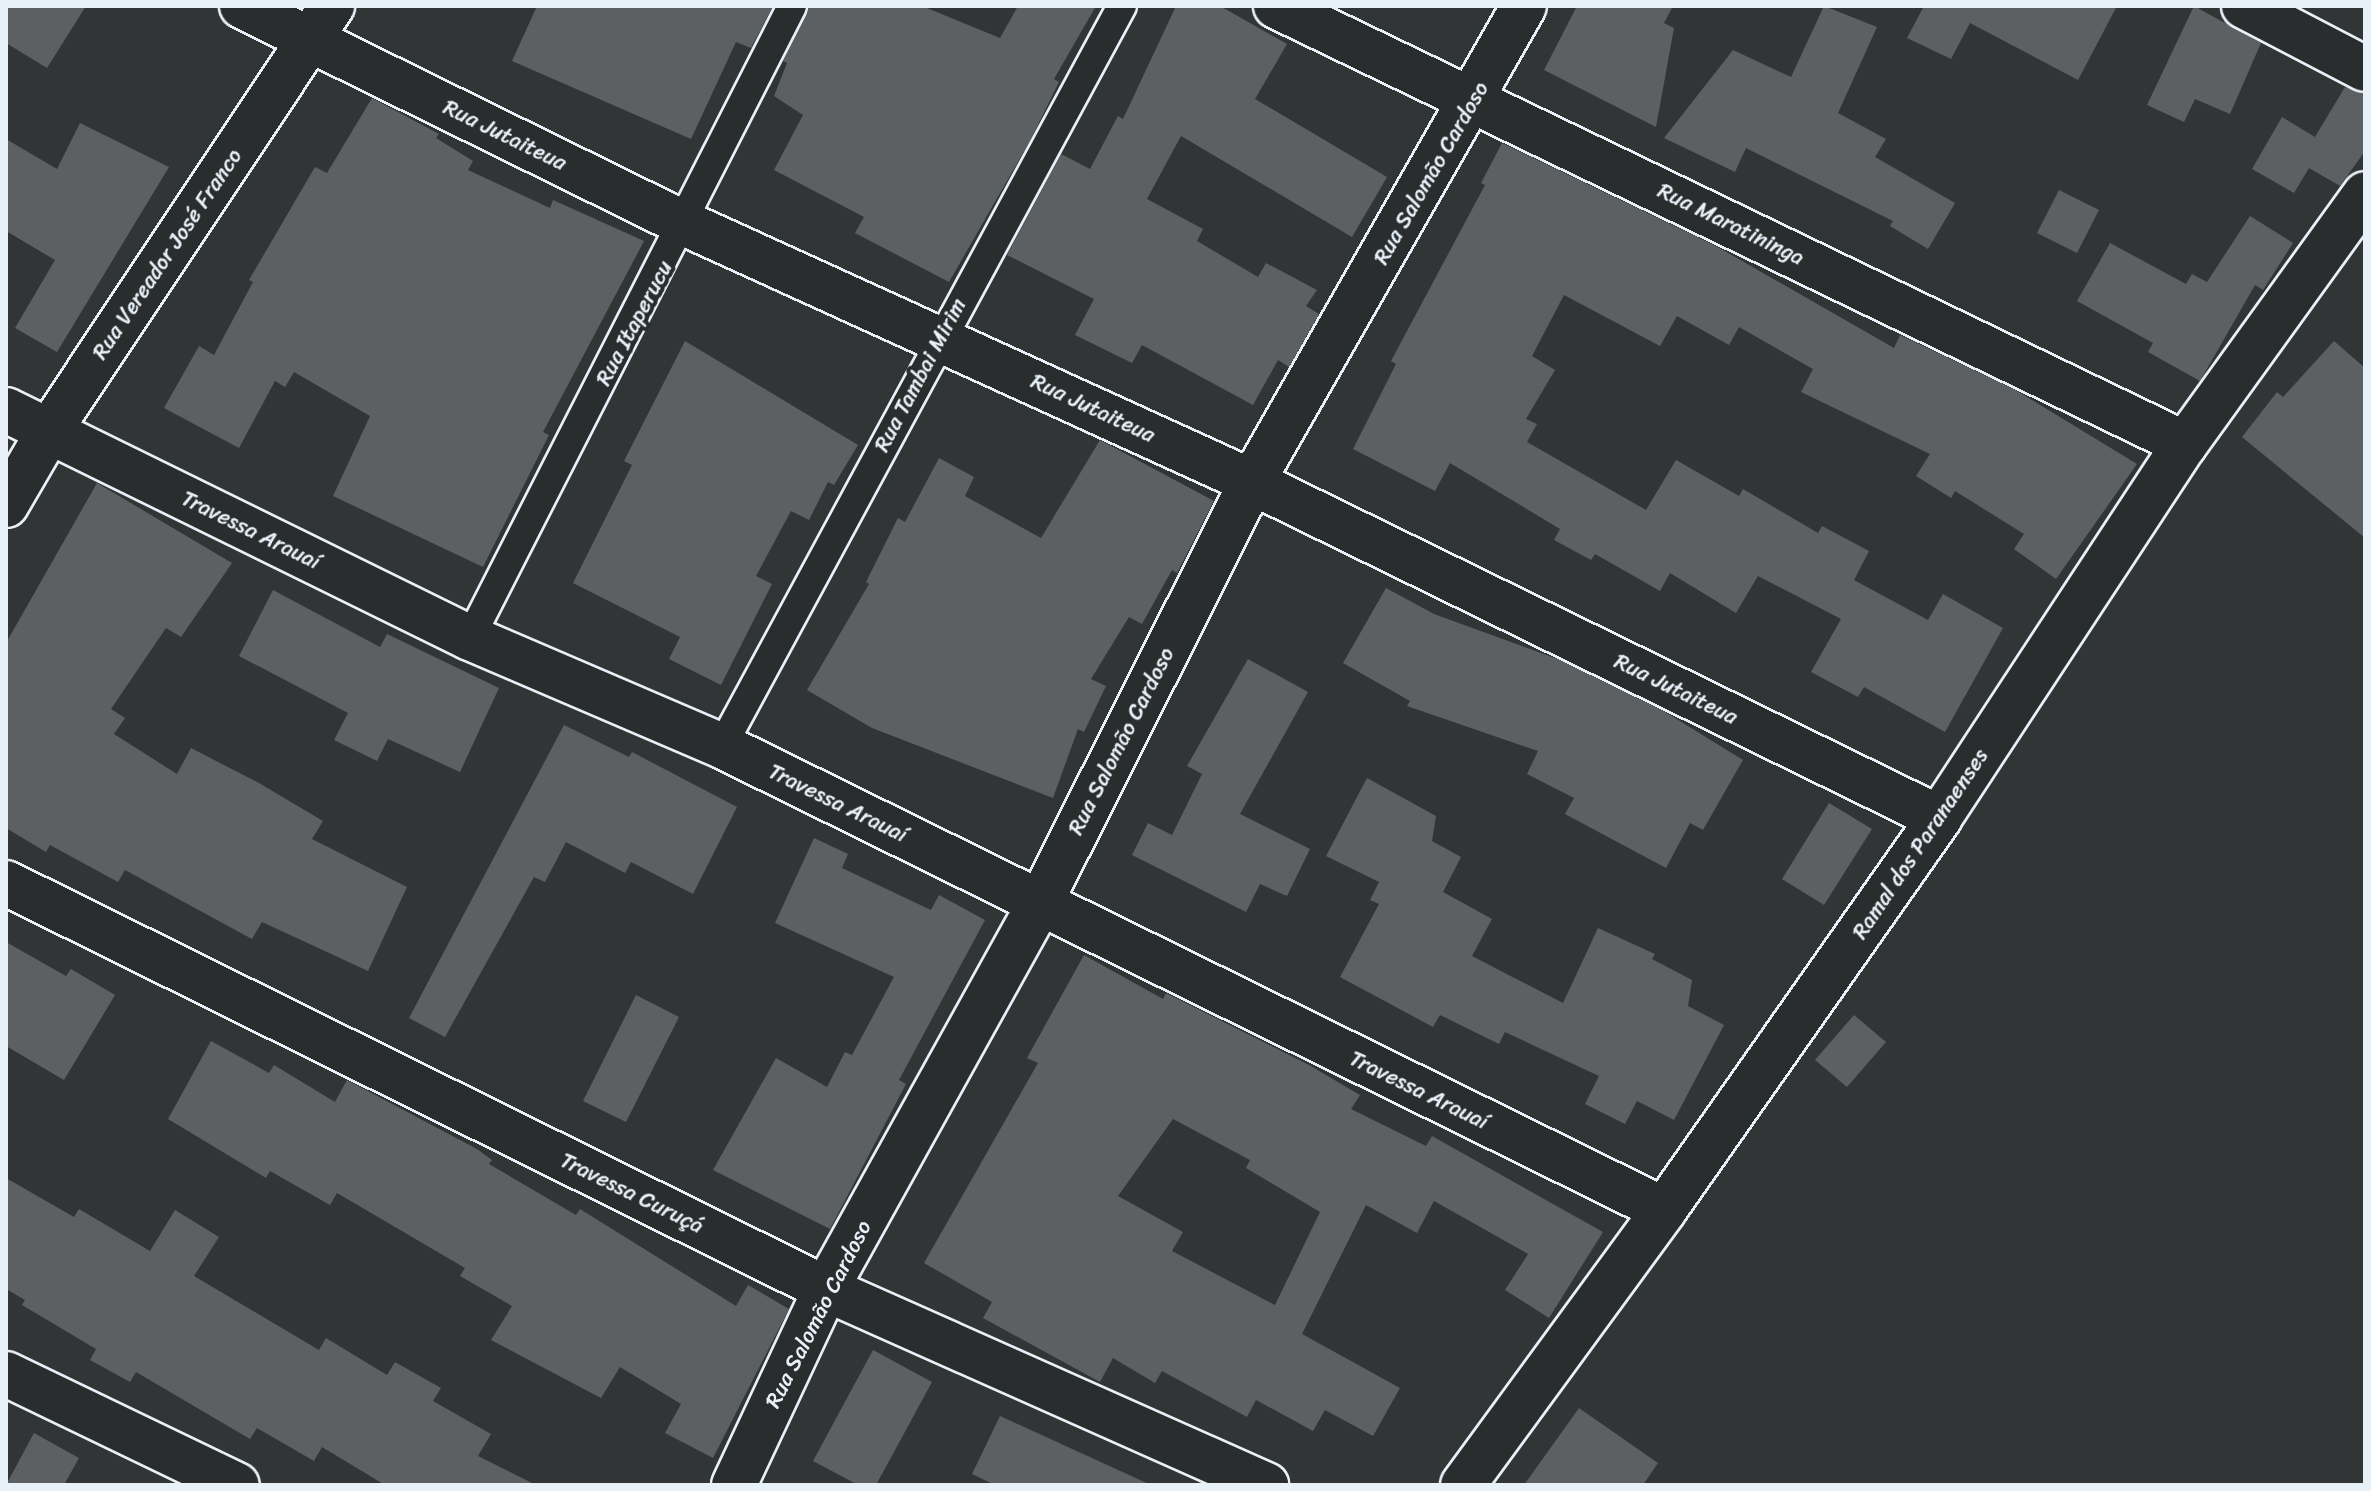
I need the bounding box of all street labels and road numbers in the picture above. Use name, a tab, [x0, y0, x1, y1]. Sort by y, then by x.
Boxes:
street label: Rua Salomão Cardoso	[1368, 78, 1494, 268]
street label: Rua Jutaiteua	[439, 94, 571, 176]
street label: Rua Vereador José Franco	[87, 144, 247, 364]
street label: Rua Maratininga	[1654, 177, 1808, 271]
street label: Rua Itaperucu	[590, 256, 678, 390]
street label: Rua Tambai Mirim	[868, 293, 972, 457]
street label: Rua Jutaiteua	[1026, 368, 1160, 448]
street label: Travessa Arauaí	[177, 485, 325, 575]
street label: Rua Salomão Cardoso	[1063, 644, 1179, 838]
street label: Rua Jutaiteua	[1610, 648, 1742, 730]
street label: Ramal dos Paranaenses	[1846, 743, 1994, 945]
street label: Travessa Arauaí	[764, 758, 912, 848]
street label: Travessa Arauaí	[1345, 1045, 1493, 1135]
street label: Travessa Curuçá	[556, 1147, 708, 1239]
street label: Rua Salomão Cardoso	[760, 1217, 876, 1411]

